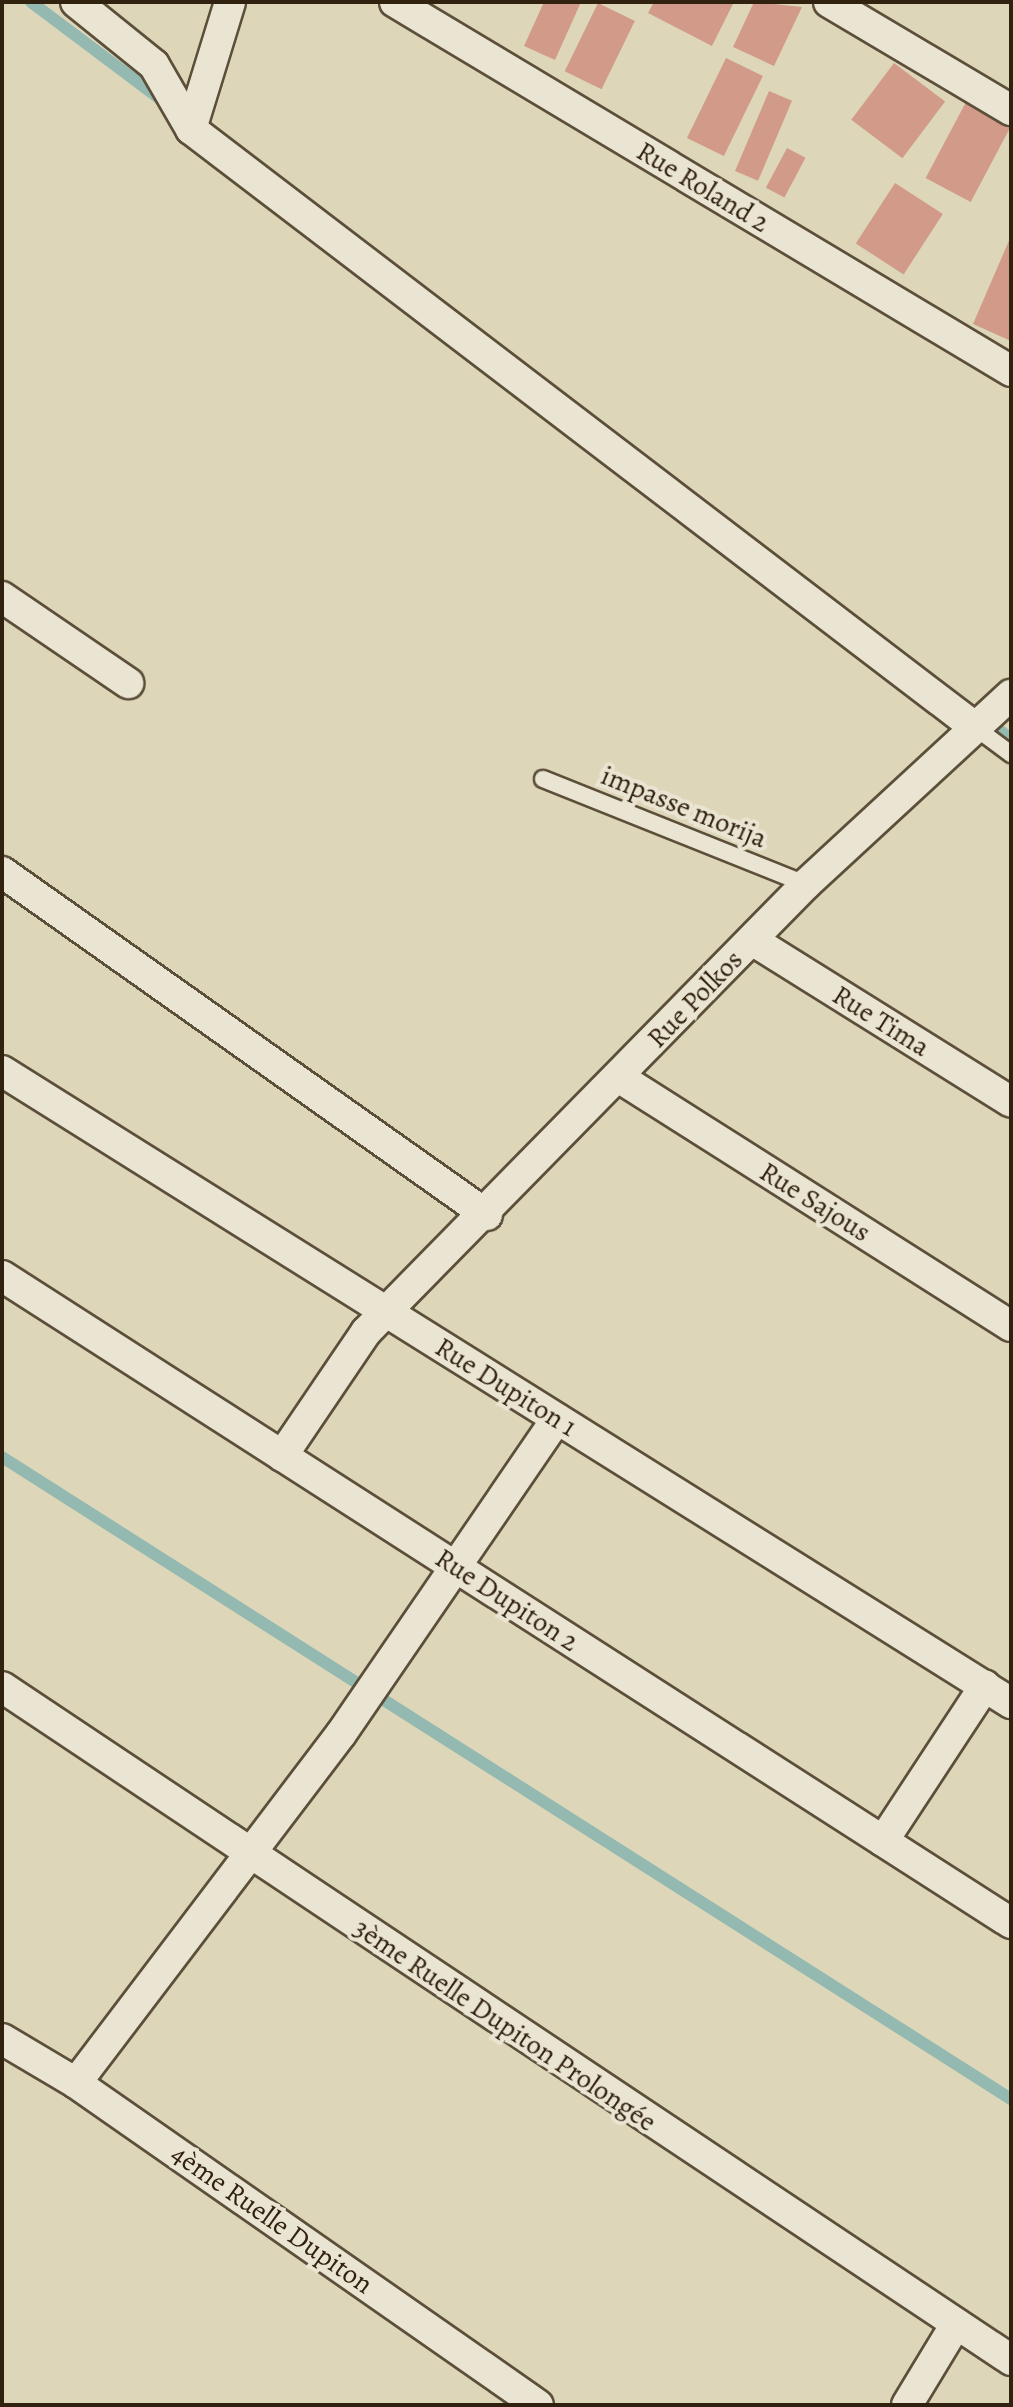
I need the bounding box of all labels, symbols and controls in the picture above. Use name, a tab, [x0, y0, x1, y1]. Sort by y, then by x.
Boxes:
street label: Rue Roland 2	[631, 134, 775, 240]
street label: impasse morija	[596, 759, 772, 855]
street label: Rue Polkos	[640, 943, 750, 1055]
street label: Rue Tima	[826, 978, 936, 1064]
street label: Rue Sajous	[753, 1155, 877, 1249]
street label: Rue Dupiton 1	[429, 1330, 583, 1444]
street label: Rue Dupiton 2	[429, 1541, 585, 1659]
street label: 3ème Ruelle Dupiton Prolongée	[347, 1911, 663, 2139]
street label: 4ème Ruelle Dupiton	[165, 2137, 379, 2301]

